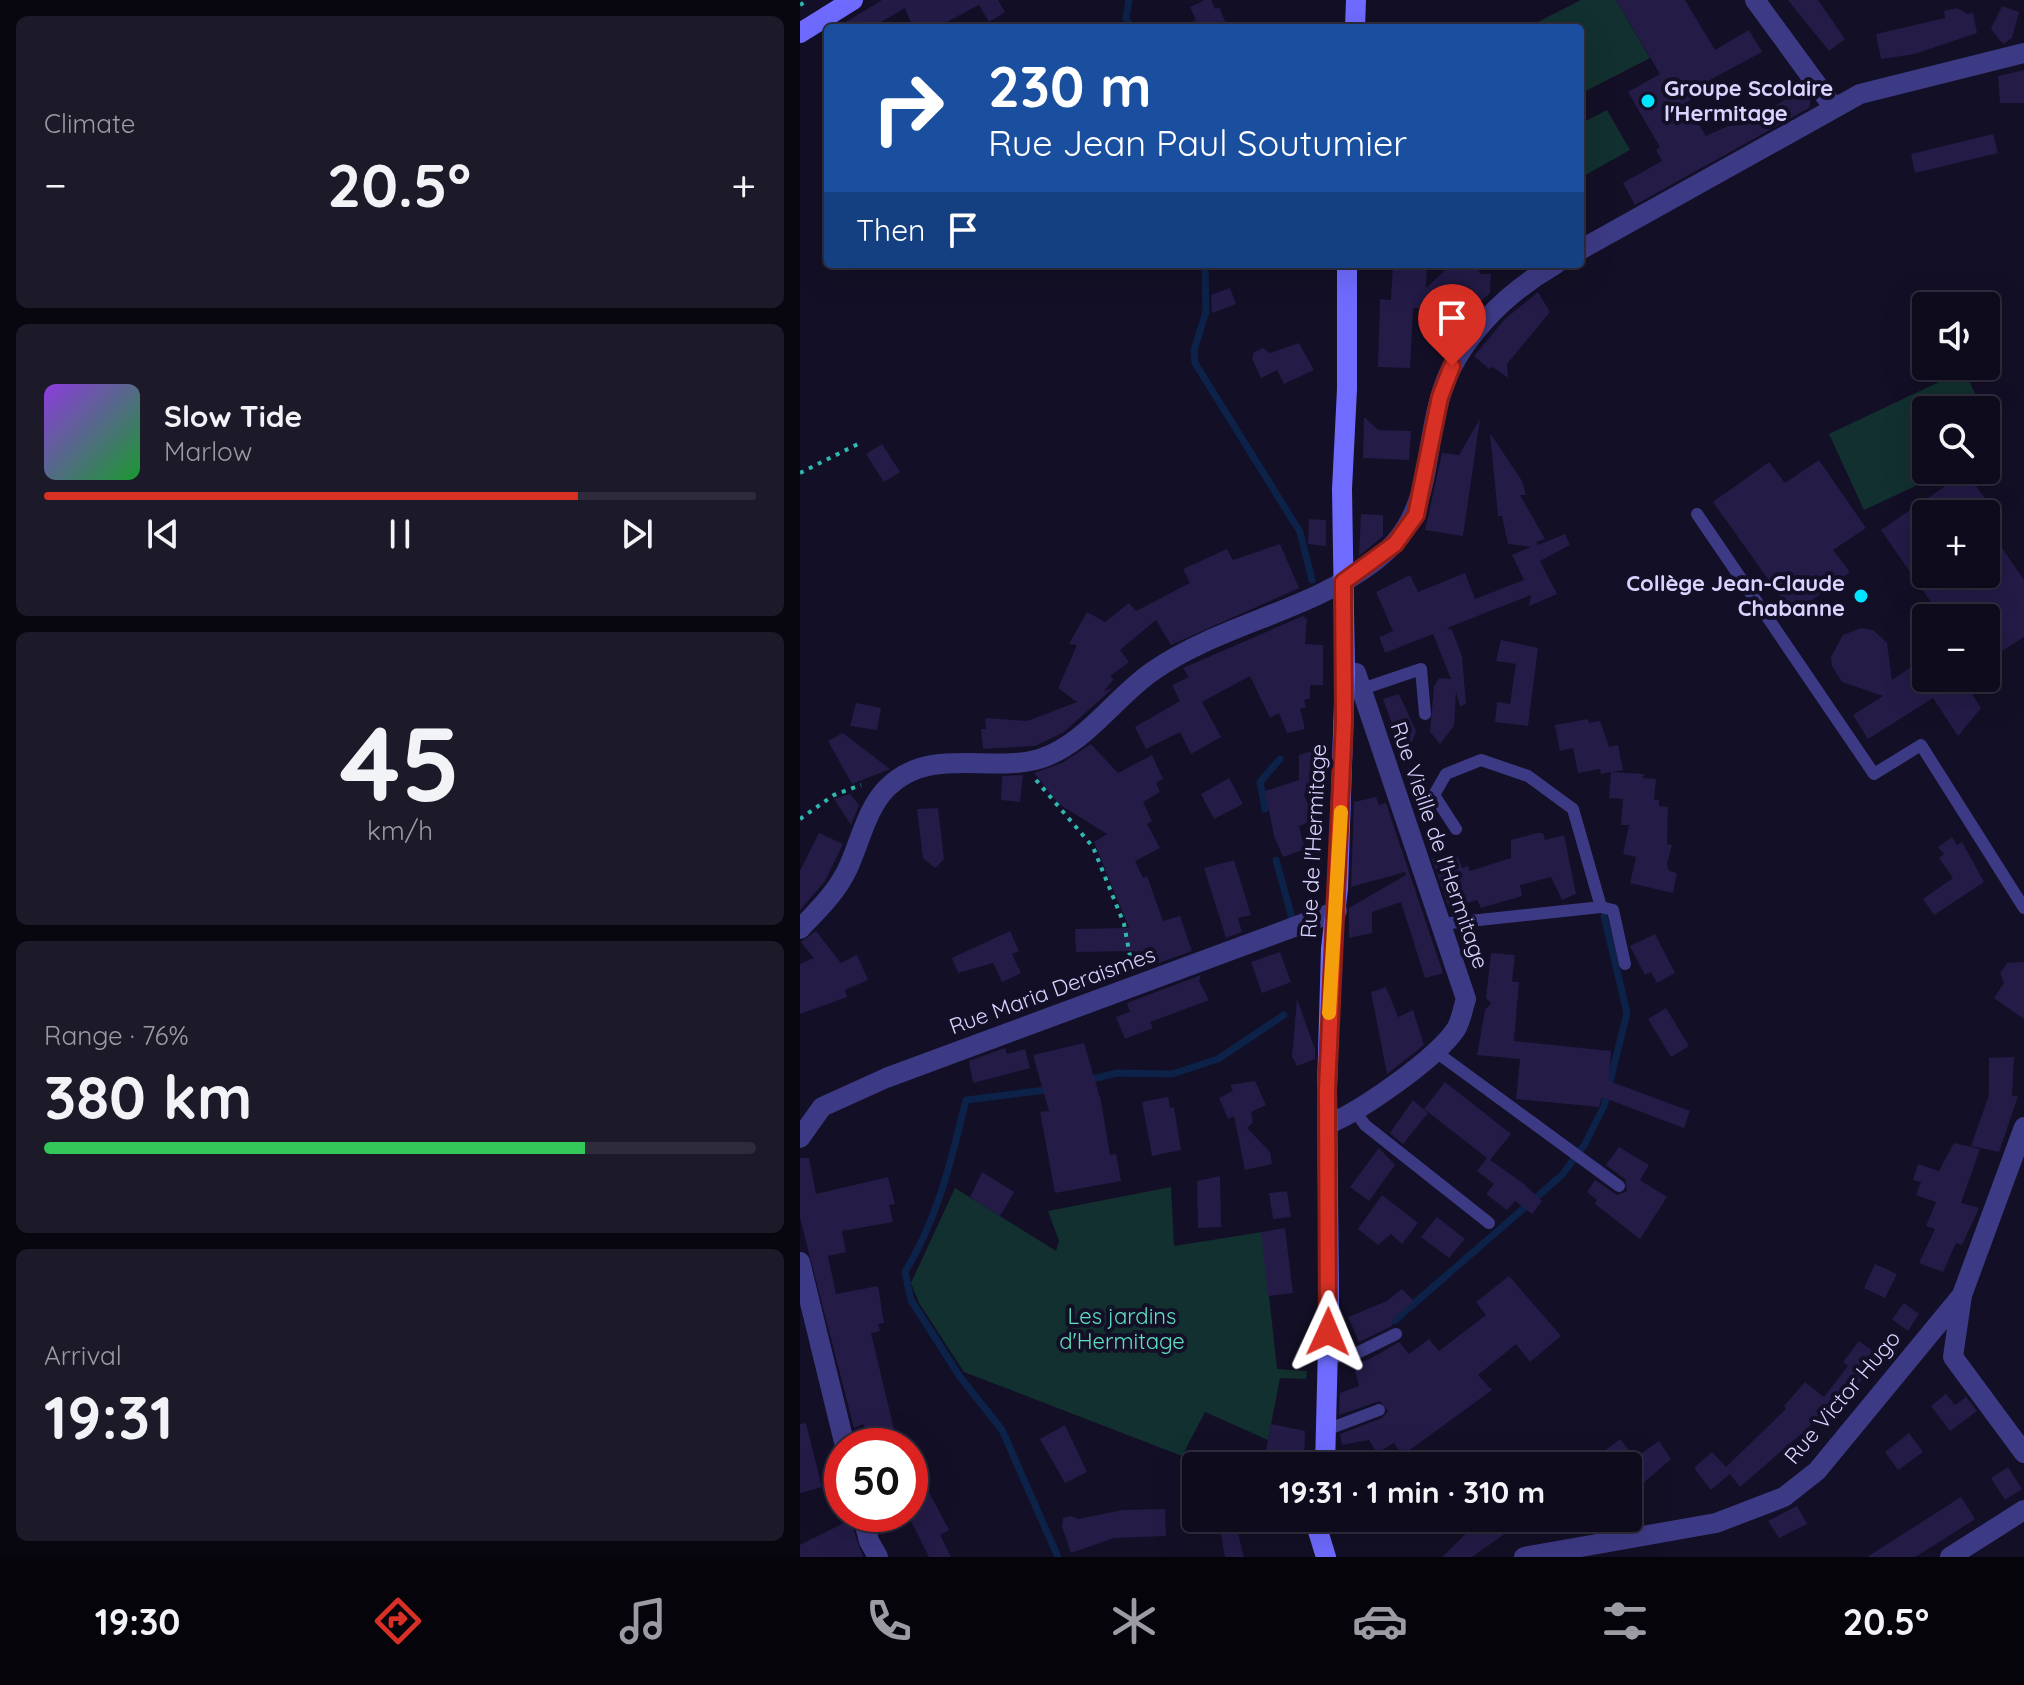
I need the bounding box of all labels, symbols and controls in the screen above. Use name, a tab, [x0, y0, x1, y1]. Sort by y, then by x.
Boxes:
text: 230 m	[988, 51, 1152, 121]
icon: right	[856, 56, 960, 160]
place label: Groupe Scolaire l'Hermitage	[1664, 74, 1833, 127]
marker: Groupe Scolaire l'Hermitage	[1639, 92, 1657, 110]
text: Climate	[44, 107, 135, 140]
text: Rue Jean Paul Soutumier	[988, 120, 1407, 165]
text: 20.5°	[327, 147, 471, 222]
text: −	[44, 157, 67, 212]
text: +	[731, 157, 756, 212]
icon: arrive	[941, 208, 985, 252]
text: Then	[856, 211, 925, 249]
pin	[1418, 284, 1486, 366]
map controls	[1912, 292, 2000, 692]
button: sound	[1912, 292, 2000, 380]
icon: arrive	[1430, 296, 1474, 340]
button: search	[1912, 396, 2000, 484]
text: Slow Tide	[164, 397, 302, 435]
text: Marlow	[164, 435, 252, 468]
button: +	[1912, 500, 2000, 588]
icon: previous	[141, 512, 185, 556]
icon: pause	[378, 512, 422, 556]
icon: next	[615, 512, 659, 556]
place label: Collège Jean-Claude Chabanne	[1626, 569, 1845, 622]
marker: Collège Jean-Claude Chabanne	[1852, 587, 1870, 605]
button: −	[1912, 604, 2000, 692]
text: 45	[339, 697, 461, 827]
street label: Rue Vieille de l'Hermitage	[1385, 718, 1495, 972]
street label: Rue de l'Hermitage	[1294, 743, 1332, 939]
text: km/h	[367, 814, 433, 847]
street label: Rue Maria Deraismes	[945, 940, 1159, 1040]
text: Range · 76%	[44, 1019, 189, 1052]
text: 380 km	[44, 1059, 252, 1134]
position arrow	[1286, 1290, 1370, 1374]
park label: Les jardins d'Hermitage	[1059, 1302, 1185, 1355]
street label: Rue Victor Hugo	[1778, 1324, 1906, 1470]
text: Arrival	[44, 1339, 122, 1372]
text: 19:31	[44, 1379, 173, 1454]
speed limit sign: 50	[824, 1428, 928, 1532]
text: 19:31 · 1 min · 310 m	[1279, 1473, 1545, 1511]
icon: directions	[370, 1593, 426, 1649]
icon: music	[615, 1593, 671, 1649]
icon: phone	[861, 1593, 917, 1649]
icon: climate	[1106, 1593, 1162, 1649]
icon: car	[1352, 1593, 1408, 1649]
icon: filters	[1597, 1593, 1653, 1649]
text: 19:30	[95, 1599, 180, 1644]
text: 20.5°	[1843, 1599, 1929, 1644]

